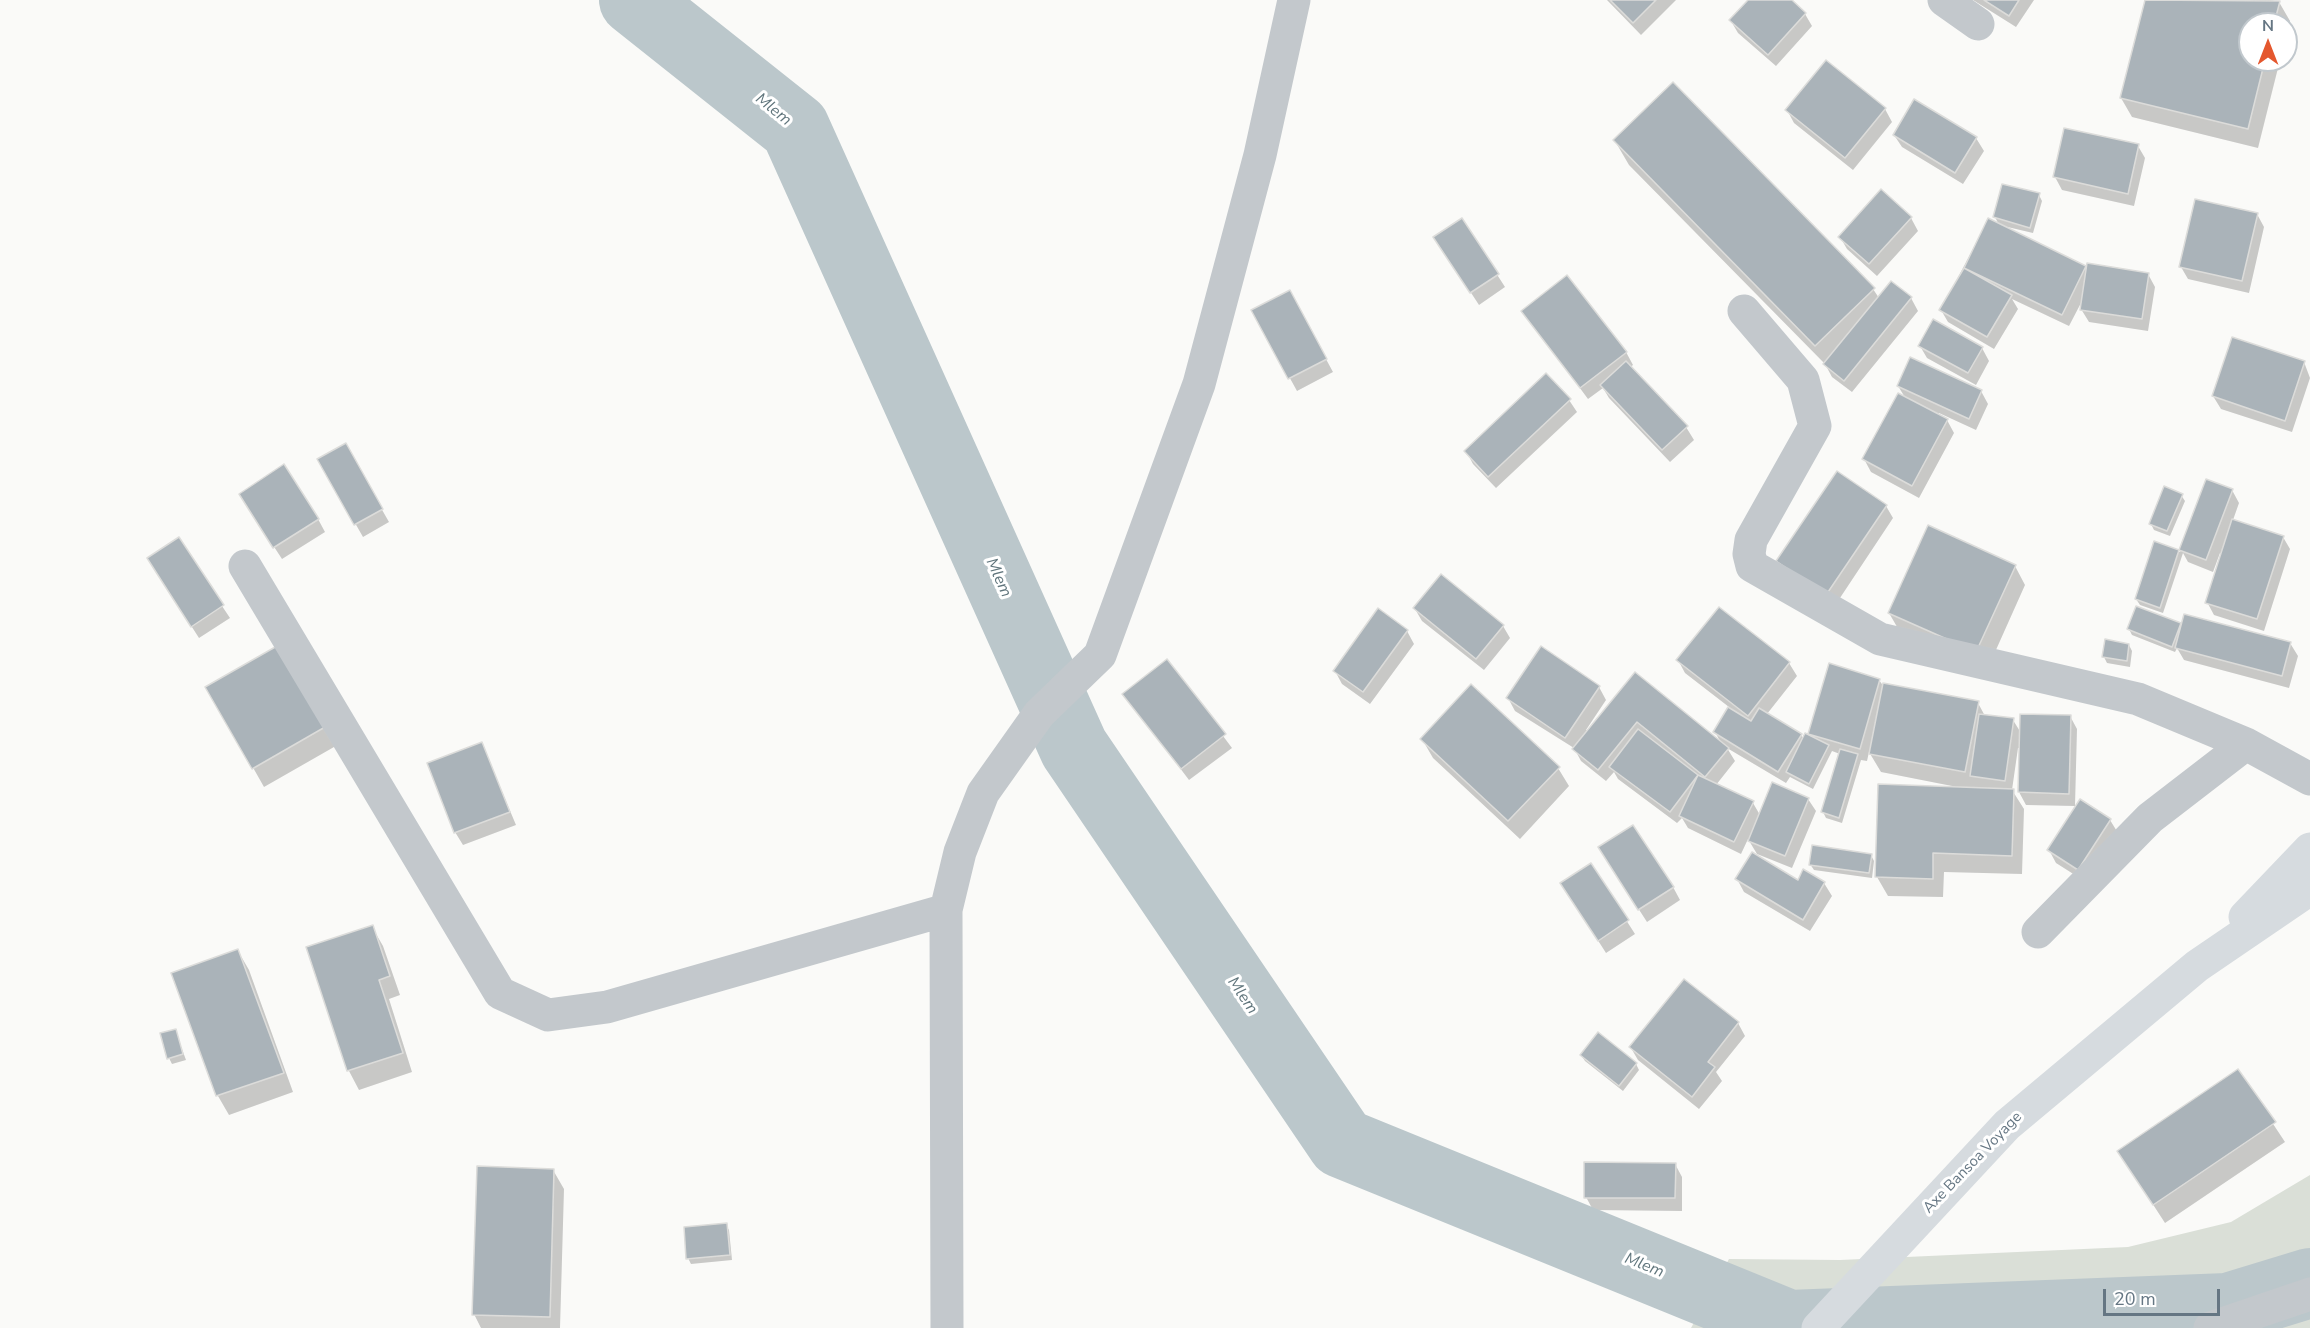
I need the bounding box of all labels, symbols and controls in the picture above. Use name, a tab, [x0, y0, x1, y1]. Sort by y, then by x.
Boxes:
north arrow	[2238, 12, 2298, 72]
text: N	[2262, 15, 2274, 37]
water label: Mlem	[751, 90, 795, 130]
water label: Mlem	[981, 556, 1015, 600]
water label: Mlem	[1223, 974, 1261, 1018]
street label: Axe Bansoa Voyage	[1920, 1109, 2026, 1217]
water label: Mlem	[1622, 1250, 1666, 1282]
scale bar	[2106, 1277, 2223, 1315]
text: 20 m	[2114, 1287, 2156, 1311]

